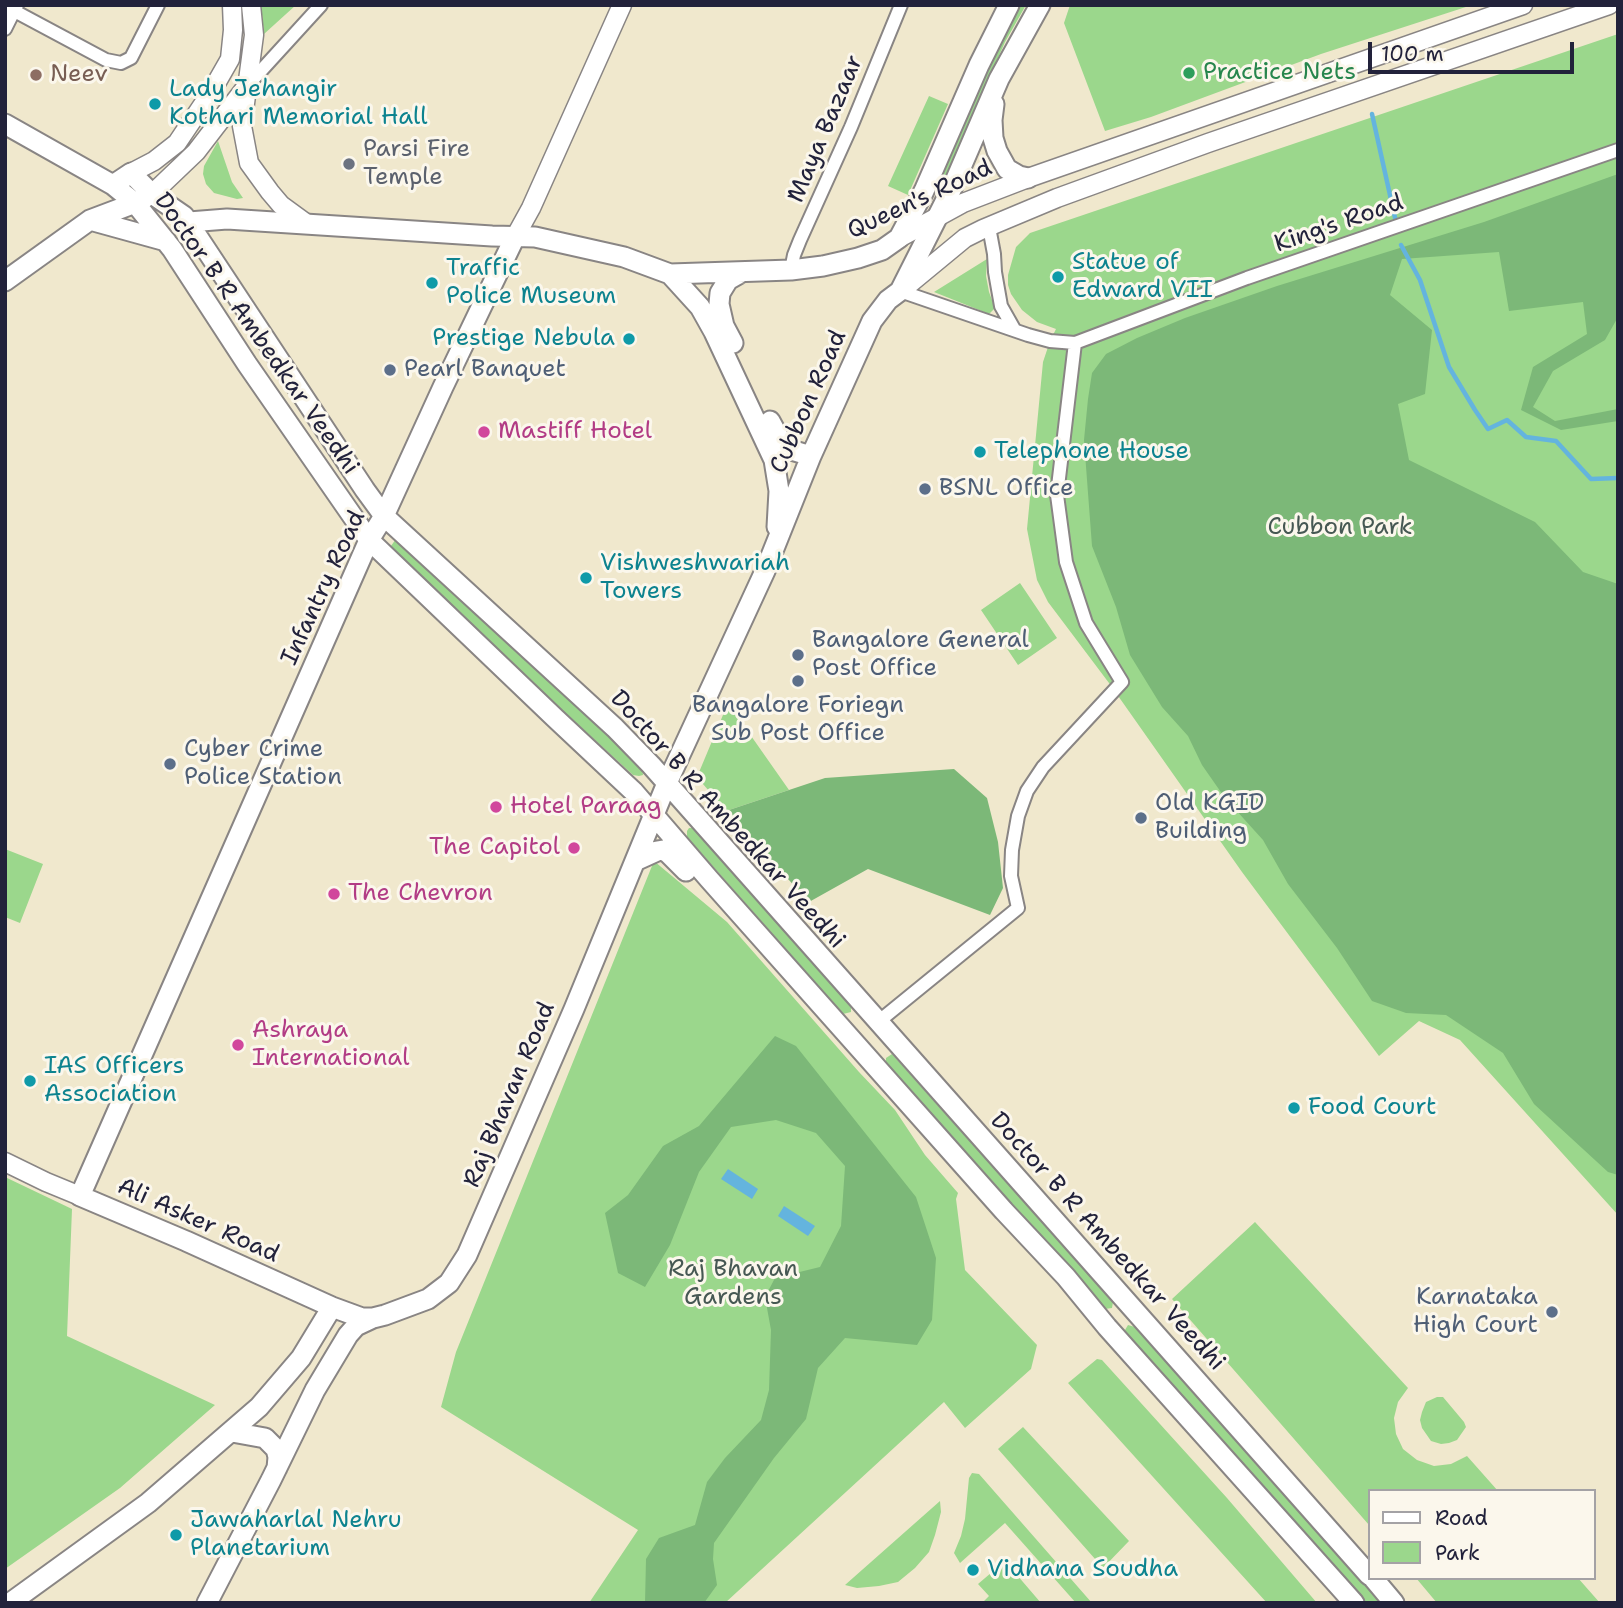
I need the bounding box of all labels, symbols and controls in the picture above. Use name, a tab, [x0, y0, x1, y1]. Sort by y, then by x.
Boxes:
scale bar	[1371, 28, 1578, 72]
text: 100 m	[1381, 40, 1444, 68]
street label: Maya Bazaar	[782, 51, 870, 207]
place label: Practice Nets	[1203, 59, 1356, 87]
place label: Neev	[50, 61, 108, 89]
marker: Practice Nets	[1181, 65, 1197, 81]
marker: Neev	[28, 67, 44, 83]
place label: Lady Jehangir Kothari Memorial Hall	[169, 76, 427, 132]
marker: Lady Jehangir Kothari Memorial Hall	[147, 96, 163, 112]
place label: Parsi Fire Temple	[363, 136, 470, 192]
street label: Queen's Road	[843, 154, 997, 246]
marker: Parsi Fire Temple	[341, 156, 357, 172]
street label: Doctor B R Ambedkar Veedhi	[147, 188, 365, 480]
street label: King's Road	[1271, 189, 1407, 259]
place label: Statue of Edward VII	[1072, 249, 1213, 305]
place label: Traffic Police Museum	[446, 255, 616, 311]
marker: Statue of Edward VII	[1050, 269, 1066, 285]
marker: Traffic Police Museum	[424, 275, 440, 291]
place label: Prestige Nebula	[432, 325, 615, 353]
street label: Cubbon Road	[765, 326, 853, 478]
marker: Prestige Nebula	[621, 331, 637, 347]
place label: Pearl Banquet	[404, 356, 566, 384]
marker: Pearl Banquet	[382, 362, 398, 378]
place label: Mastiff Hotel	[498, 418, 652, 446]
marker: Mastiff Hotel	[476, 424, 492, 440]
place label: Telephone House	[994, 438, 1189, 466]
marker: Telephone House	[972, 444, 988, 460]
place label: BSNL Office	[939, 475, 1074, 503]
marker: BSNL Office	[917, 481, 933, 497]
street label: Infantry Road	[276, 506, 372, 670]
park label: Cubbon Park	[1268, 514, 1412, 542]
place label: Vishweshwariah Towers	[600, 550, 790, 606]
marker: Vishweshwariah Towers	[578, 570, 594, 586]
place label: Bangalore General Post Office	[812, 627, 1029, 683]
marker: Bangalore General Post Office	[790, 647, 806, 663]
marker: Bangalore Foriegn Sub Post Office	[790, 673, 806, 689]
street label: Doctor B R Ambedkar Veedhi	[603, 685, 851, 955]
place label: Bangalore Foriegn Sub Post Office	[692, 692, 904, 748]
place label: Cyber Crime Police Station	[184, 736, 342, 792]
marker: Cyber Crime Police Station	[162, 756, 178, 772]
place label: Old KGID Building	[1155, 790, 1264, 846]
place label: Hotel Paraag	[510, 793, 662, 821]
marker: Hotel Paraag	[488, 799, 504, 815]
marker: Old KGID Building	[1133, 810, 1149, 826]
place label: The Capitol	[429, 834, 560, 862]
marker: The Capitol	[566, 840, 582, 856]
place label: The Chevron	[348, 880, 493, 908]
marker: The Chevron	[326, 886, 342, 902]
street label: Raj Bhavan Road	[458, 998, 562, 1192]
place label: Ashraya International	[252, 1017, 409, 1073]
marker: Ashraya International	[230, 1037, 246, 1053]
place label: IAS Officers Association	[44, 1053, 184, 1109]
marker: IAS Officers Association	[22, 1073, 38, 1089]
place label: Food Court	[1308, 1094, 1436, 1122]
marker: Food Court	[1286, 1100, 1302, 1116]
street label: Doctor B R Ambedkar Veedhi	[983, 1107, 1231, 1377]
street label: Ali Asker Road	[113, 1172, 283, 1270]
park label: Raj Bhavan Gardens	[668, 1256, 798, 1312]
place label: Karnataka High Court	[1413, 1284, 1538, 1340]
marker: Karnataka High Court	[1544, 1304, 1560, 1320]
legend	[1368, 1489, 1595, 1580]
text: Road	[1435, 1504, 1488, 1532]
place label: Jawaharlal Nehru Planetarium	[190, 1507, 402, 1563]
marker: Jawaharlal Nehru Planetarium	[168, 1527, 184, 1543]
text: Park	[1435, 1539, 1480, 1567]
place label: Vidhana Soudha	[987, 1556, 1178, 1584]
marker: Vidhana Soudha	[965, 1562, 981, 1578]

